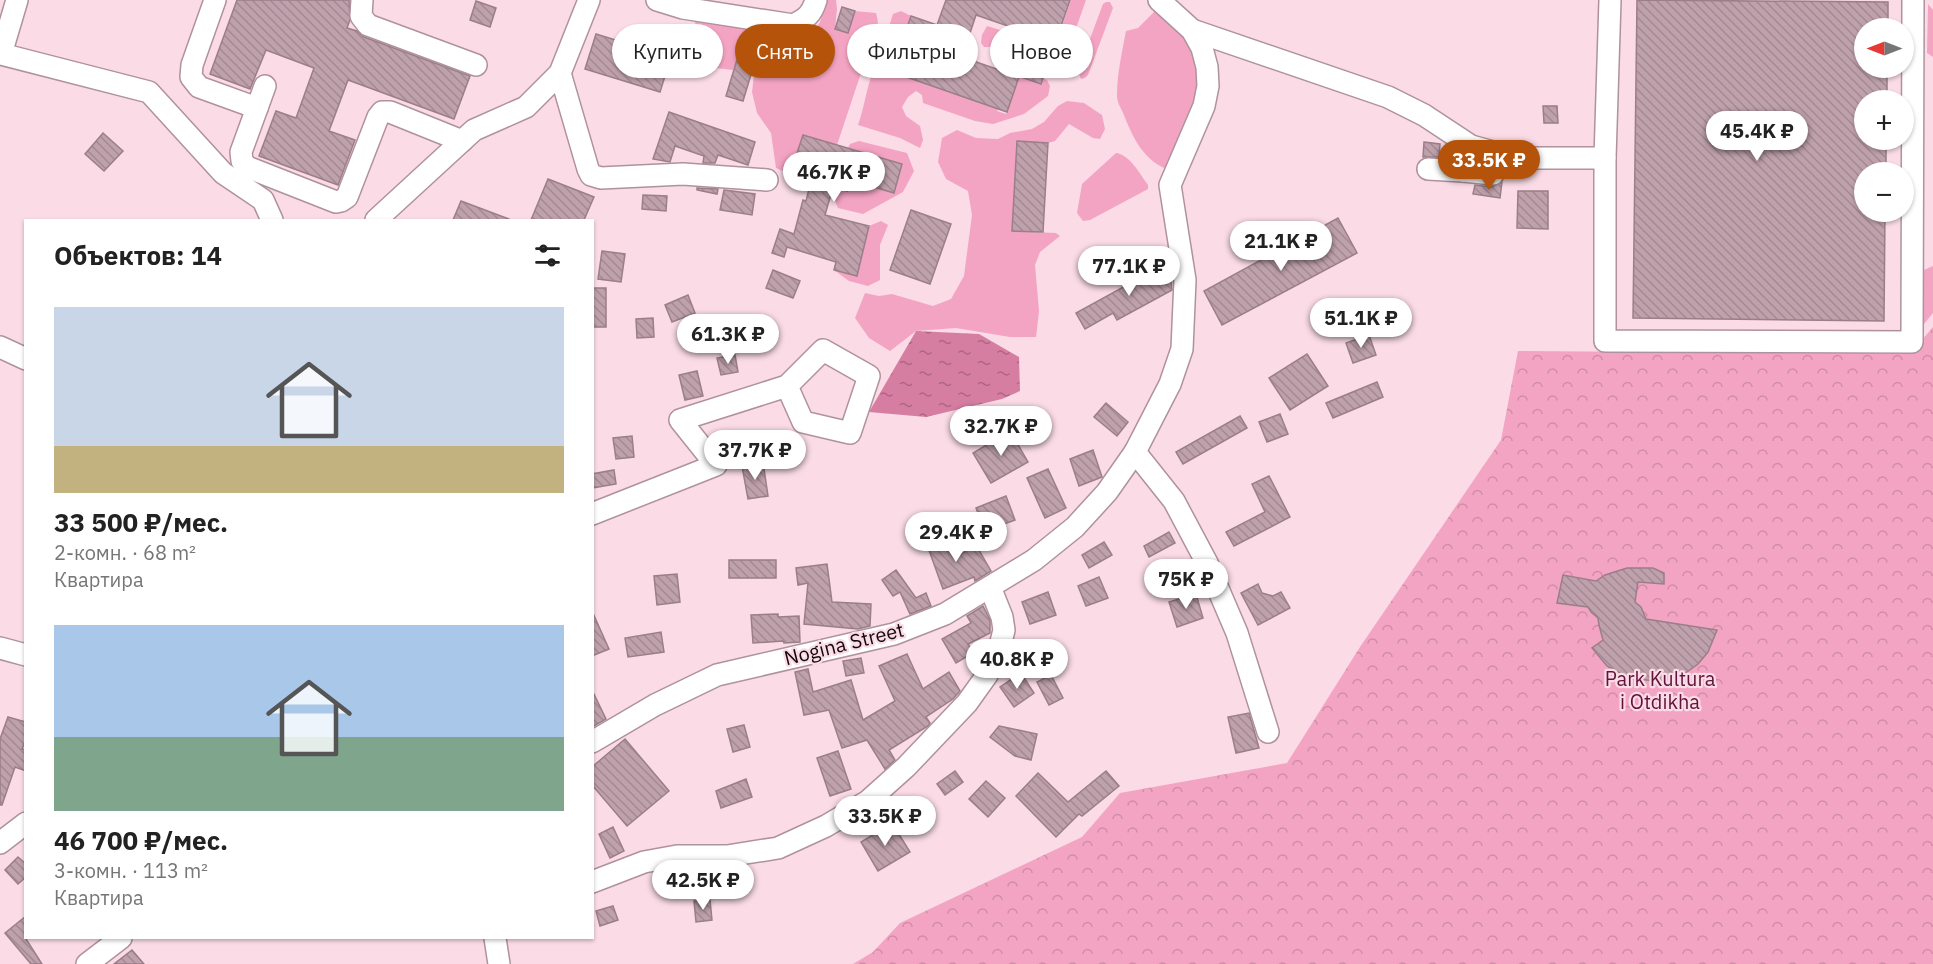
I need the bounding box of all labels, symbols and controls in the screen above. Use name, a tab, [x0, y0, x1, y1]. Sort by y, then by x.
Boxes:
north arrow	[1854, 18, 1914, 78]
map controls	[1854, 18, 1914, 222]
chip: Купить	[612, 24, 723, 78]
chip: Снять	[735, 24, 835, 78]
chip: Фильтры	[847, 24, 978, 78]
chip: Новое	[990, 24, 1093, 78]
button: +	[1854, 90, 1914, 150]
pin: 45.4K ₽	[1702, 111, 1812, 162]
text: 45.4K ₽	[1720, 117, 1794, 144]
pin: 33.5K ₽	[1434, 140, 1544, 191]
text: 33.5K ₽	[1452, 146, 1526, 173]
pin: 46.7K ₽	[779, 152, 889, 203]
text: 46.7K ₽	[797, 158, 871, 185]
button: −	[1854, 162, 1914, 222]
pin: 21.1K ₽	[1226, 221, 1336, 272]
text: 21.1K ₽	[1244, 227, 1318, 254]
text: Объектов: 14	[54, 238, 222, 272]
icon: filters	[531, 239, 564, 272]
pin: 77.1K ₽	[1074, 246, 1184, 297]
text: 77.1K ₽	[1092, 252, 1166, 279]
pin: 51.1K ₽	[1306, 298, 1416, 349]
text: 51.1K ₽	[1324, 304, 1398, 331]
pin: 61.3K ₽	[673, 314, 783, 365]
text: 61.3K ₽	[691, 320, 765, 347]
icon: home	[255, 346, 363, 454]
pin: 32.7K ₽	[946, 406, 1056, 457]
text: 32.7K ₽	[964, 412, 1038, 439]
pin: 37.7K ₽	[700, 430, 810, 481]
text: 37.7K ₽	[718, 436, 792, 463]
text: 33 500 ₽/мес.	[54, 505, 228, 539]
pin: 29.4K ₽	[901, 512, 1011, 563]
text: 29.4K ₽	[919, 518, 993, 545]
text: 2-комн. · 68 m²	[54, 539, 196, 566]
pin: 75K ₽	[1144, 559, 1228, 610]
text: 75K ₽	[1158, 565, 1214, 592]
text: Квартира	[54, 566, 144, 593]
street label: Nogina Street	[781, 616, 907, 671]
pin: 40.8K ₽	[962, 639, 1072, 690]
text: 40.8K ₽	[980, 645, 1054, 672]
icon: home	[255, 664, 363, 772]
park label: Park Kultura i Otdikha	[1605, 665, 1716, 715]
pin: 33.5K ₽	[830, 796, 940, 847]
text: 33.5K ₽	[848, 802, 922, 829]
text: 46 700 ₽/мес.	[54, 823, 228, 857]
text: 3-комн. · 113 m²	[54, 857, 208, 884]
pin: 42.5K ₽	[648, 860, 758, 911]
text: 42.5K ₽	[666, 866, 740, 893]
text: Квартира	[54, 884, 144, 911]

